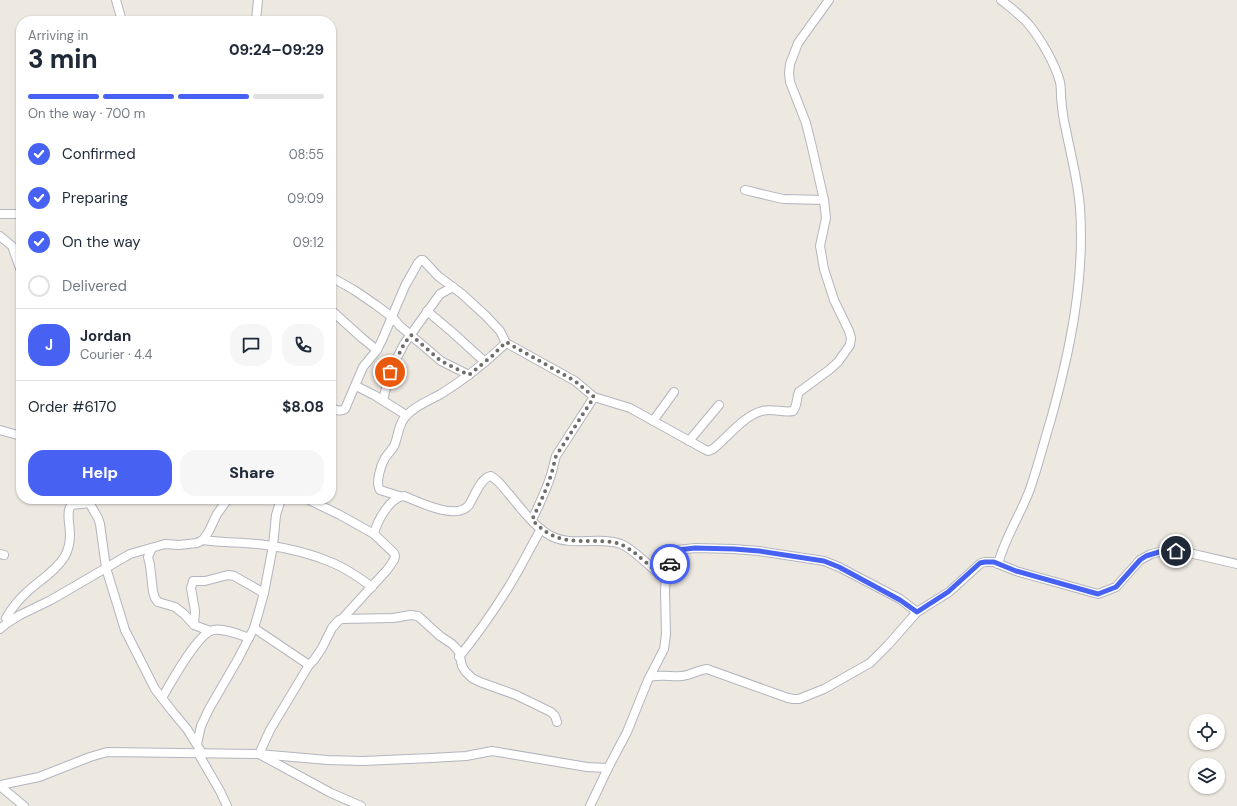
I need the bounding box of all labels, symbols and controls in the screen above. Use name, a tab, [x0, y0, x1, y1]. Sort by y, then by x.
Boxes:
text: Arriving in	[28, 27, 88, 44]
text: 09:24–09:29	[229, 40, 324, 60]
text: 3 min	[28, 42, 98, 76]
text: On the way · 700 m	[28, 105, 145, 122]
icon: check	[28, 143, 50, 165]
text: Confirmed	[62, 144, 136, 164]
text: 08:55	[289, 146, 324, 163]
icon: check	[28, 187, 50, 209]
text: Preparing	[62, 188, 128, 208]
text: 09:09	[287, 190, 324, 207]
icon: check	[28, 231, 50, 253]
text: On the way	[62, 232, 141, 252]
text: 09:12	[293, 234, 324, 251]
text: Delivered	[62, 276, 127, 296]
button: chat	[230, 324, 272, 366]
button: phone	[282, 324, 324, 366]
text: Jordan	[80, 326, 131, 346]
text: J	[45, 335, 53, 355]
text: Courier · 4.4	[80, 346, 152, 363]
pin	[373, 355, 407, 389]
icon: bag	[379, 361, 401, 383]
text: Order #6170	[28, 397, 117, 417]
text: $8.08	[282, 397, 324, 417]
button: Help	[28, 450, 172, 496]
button: Share	[180, 450, 324, 496]
pin	[1159, 534, 1193, 568]
icon: home	[1165, 540, 1187, 562]
courier	[650, 544, 690, 584]
icon: car	[659, 553, 681, 575]
map controls	[1189, 714, 1225, 794]
button: locate	[1189, 714, 1225, 750]
button: layers	[1189, 758, 1225, 794]

